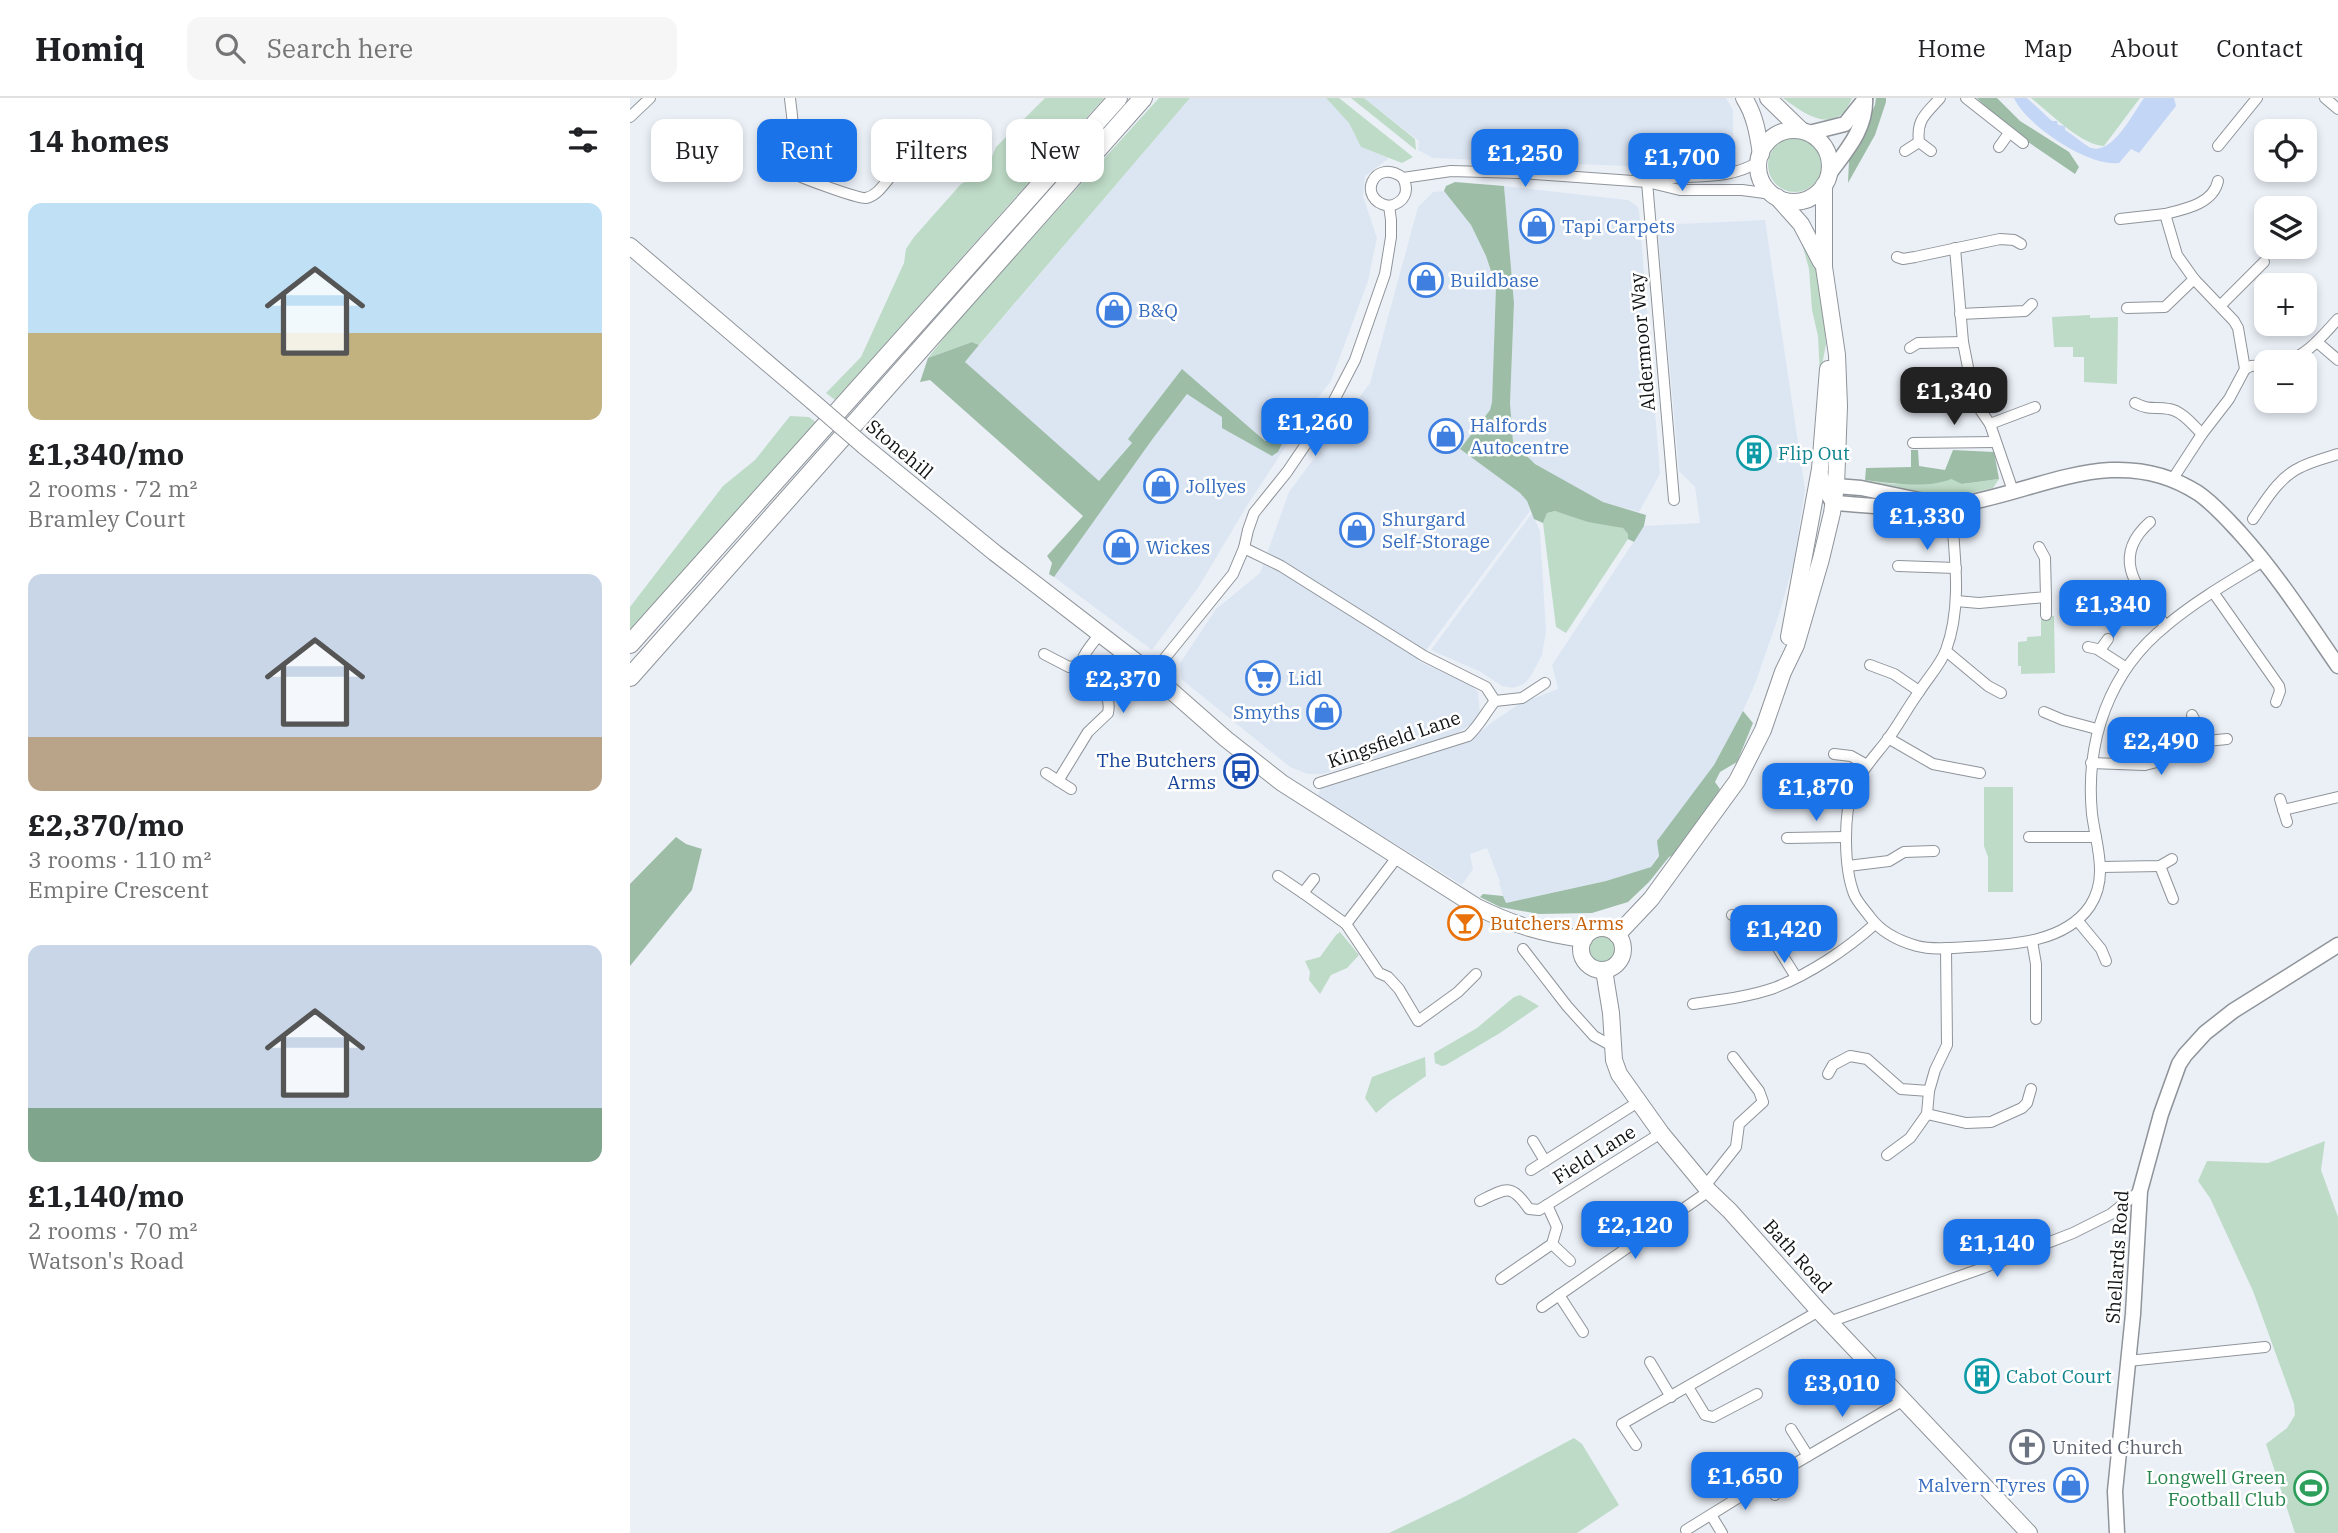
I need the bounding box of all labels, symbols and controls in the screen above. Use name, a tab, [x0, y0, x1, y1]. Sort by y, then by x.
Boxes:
search box	[187, 17, 677, 80]
text: Homiq	[35, 27, 145, 70]
icon: search	[211, 29, 249, 67]
text: Search here	[267, 31, 413, 65]
text: Home	[1918, 32, 1986, 64]
text: Map	[2024, 32, 2072, 64]
text: About	[2110, 32, 2178, 64]
text: Contact	[2216, 32, 2303, 64]
chip: Buy	[651, 119, 743, 182]
chip: Rent	[757, 119, 857, 182]
chip: Filters	[871, 119, 992, 182]
chip: New	[1006, 119, 1104, 182]
map controls	[2254, 119, 2317, 413]
button: locate	[2254, 119, 2317, 182]
text: 14 homes	[28, 121, 169, 160]
icon: filters	[564, 121, 602, 159]
pin: £1,250	[1468, 130, 1582, 189]
pin: £1,700	[1625, 134, 1739, 193]
text: £1,250	[1487, 137, 1563, 167]
text: £1,700	[1644, 141, 1720, 171]
button: layers	[2254, 196, 2317, 259]
shop icon: Tapi Carpets	[1518, 207, 1556, 245]
place label: Tapi Carpets	[1562, 214, 1675, 238]
icon: home	[252, 248, 378, 374]
shop icon: Buildbase	[1407, 261, 1445, 299]
place label: Buildbase	[1450, 268, 1539, 292]
street label: Aldermoor Way	[1624, 271, 1660, 412]
button: +	[2254, 273, 2317, 336]
shop icon: B&Q	[1095, 291, 1133, 329]
place label: B&Q	[1138, 298, 1178, 322]
button: −	[2254, 350, 2317, 413]
pin: £1,340	[1897, 368, 2011, 427]
text: £1,340	[1916, 375, 1992, 405]
pin: £1,260	[1258, 398, 1372, 458]
text: £1,260	[1277, 406, 1353, 436]
place label: Halfords Autocentre	[1470, 413, 1569, 459]
street label: Stonehill	[862, 414, 939, 484]
shop icon: Halfords Autocentre	[1427, 417, 1465, 455]
text: £1,340/mo	[28, 434, 184, 473]
building icon: Flip Out	[1735, 434, 1773, 472]
place label: Flip Out	[1778, 441, 1850, 465]
shop icon: Jollyes	[1142, 467, 1180, 505]
text: 2 rooms · 72 m²	[28, 473, 198, 503]
place label: Jollyes	[1186, 474, 1246, 498]
pin: £1,330	[1870, 492, 1984, 552]
text: £1,330	[1889, 500, 1965, 530]
text: Bramley Court	[28, 503, 185, 533]
place label: Shurgard Self-Storage	[1382, 507, 1490, 553]
shop icon: Shurgard Self-Storage	[1338, 511, 1376, 549]
shop icon: Wickes	[1102, 528, 1140, 566]
place label: Wickes	[1146, 535, 1210, 559]
pin: £1,340	[2056, 580, 2170, 640]
text: £1,340	[2075, 588, 2151, 618]
icon: home	[252, 619, 378, 745]
pin: £2,370	[1066, 656, 1180, 715]
supermarket icon: Lidl	[1244, 659, 1282, 697]
text: £2,370	[1085, 663, 1161, 693]
place label: Lidl	[1288, 666, 1323, 690]
shop icon: Smyths	[1305, 693, 1343, 731]
place label: Smyths	[1233, 700, 1300, 724]
street label: Kingsfield Lane	[1324, 705, 1464, 773]
pin: £2,490	[2104, 718, 2218, 777]
text: £2,490	[2123, 725, 2199, 755]
place label: The Butchers Arms	[1097, 748, 1216, 794]
bus stop icon: The Butchers Arms	[1222, 752, 1260, 790]
pin: £1,870	[1759, 764, 1873, 823]
text: £1,870	[1778, 771, 1854, 801]
text: £2,370/mo	[28, 805, 184, 844]
text: 3 rooms · 110 m²	[28, 844, 211, 874]
text: Empire Crescent	[28, 874, 209, 904]
bar icon: Butchers Arms	[1446, 904, 1484, 942]
pin: £1,420	[1727, 906, 1841, 965]
place label: Butchers Arms	[1490, 911, 1624, 935]
text: £1,420	[1746, 913, 1822, 943]
icon: home	[252, 990, 378, 1116]
street label: Field Lane	[1548, 1119, 1640, 1189]
text: £1,140/mo	[28, 1176, 184, 1215]
street label: Shellards Road	[2100, 1189, 2134, 1325]
pin: £2,120	[1578, 1202, 1692, 1261]
text: £2,120	[1597, 1209, 1673, 1239]
street label: Bath Road	[1759, 1214, 1837, 1298]
text: 2 rooms · 70 m²	[28, 1215, 198, 1245]
pin: £1,140	[1940, 1220, 2054, 1279]
text: £1,140	[1959, 1227, 2035, 1257]
text: Watson's Road	[28, 1245, 184, 1275]
building icon: Cabot Court	[1963, 1357, 2001, 1395]
pin: £3,010	[1785, 1360, 1899, 1419]
place label: Cabot Court	[2006, 1364, 2112, 1388]
text: £3,010	[1804, 1367, 1880, 1397]
church icon: United Church	[2008, 1428, 2046, 1466]
place label: United Church	[2052, 1435, 2183, 1459]
pin: £1,650	[1688, 1452, 1802, 1512]
text: £1,650	[1707, 1460, 1783, 1490]
place label: Longwell Green Football Club	[2146, 1465, 2286, 1511]
shop icon: Malvern Tyres	[2052, 1466, 2090, 1504]
sports icon: Longwell Green Football Club	[2292, 1469, 2330, 1507]
place label: Malvern Tyres	[1918, 1473, 2046, 1497]

